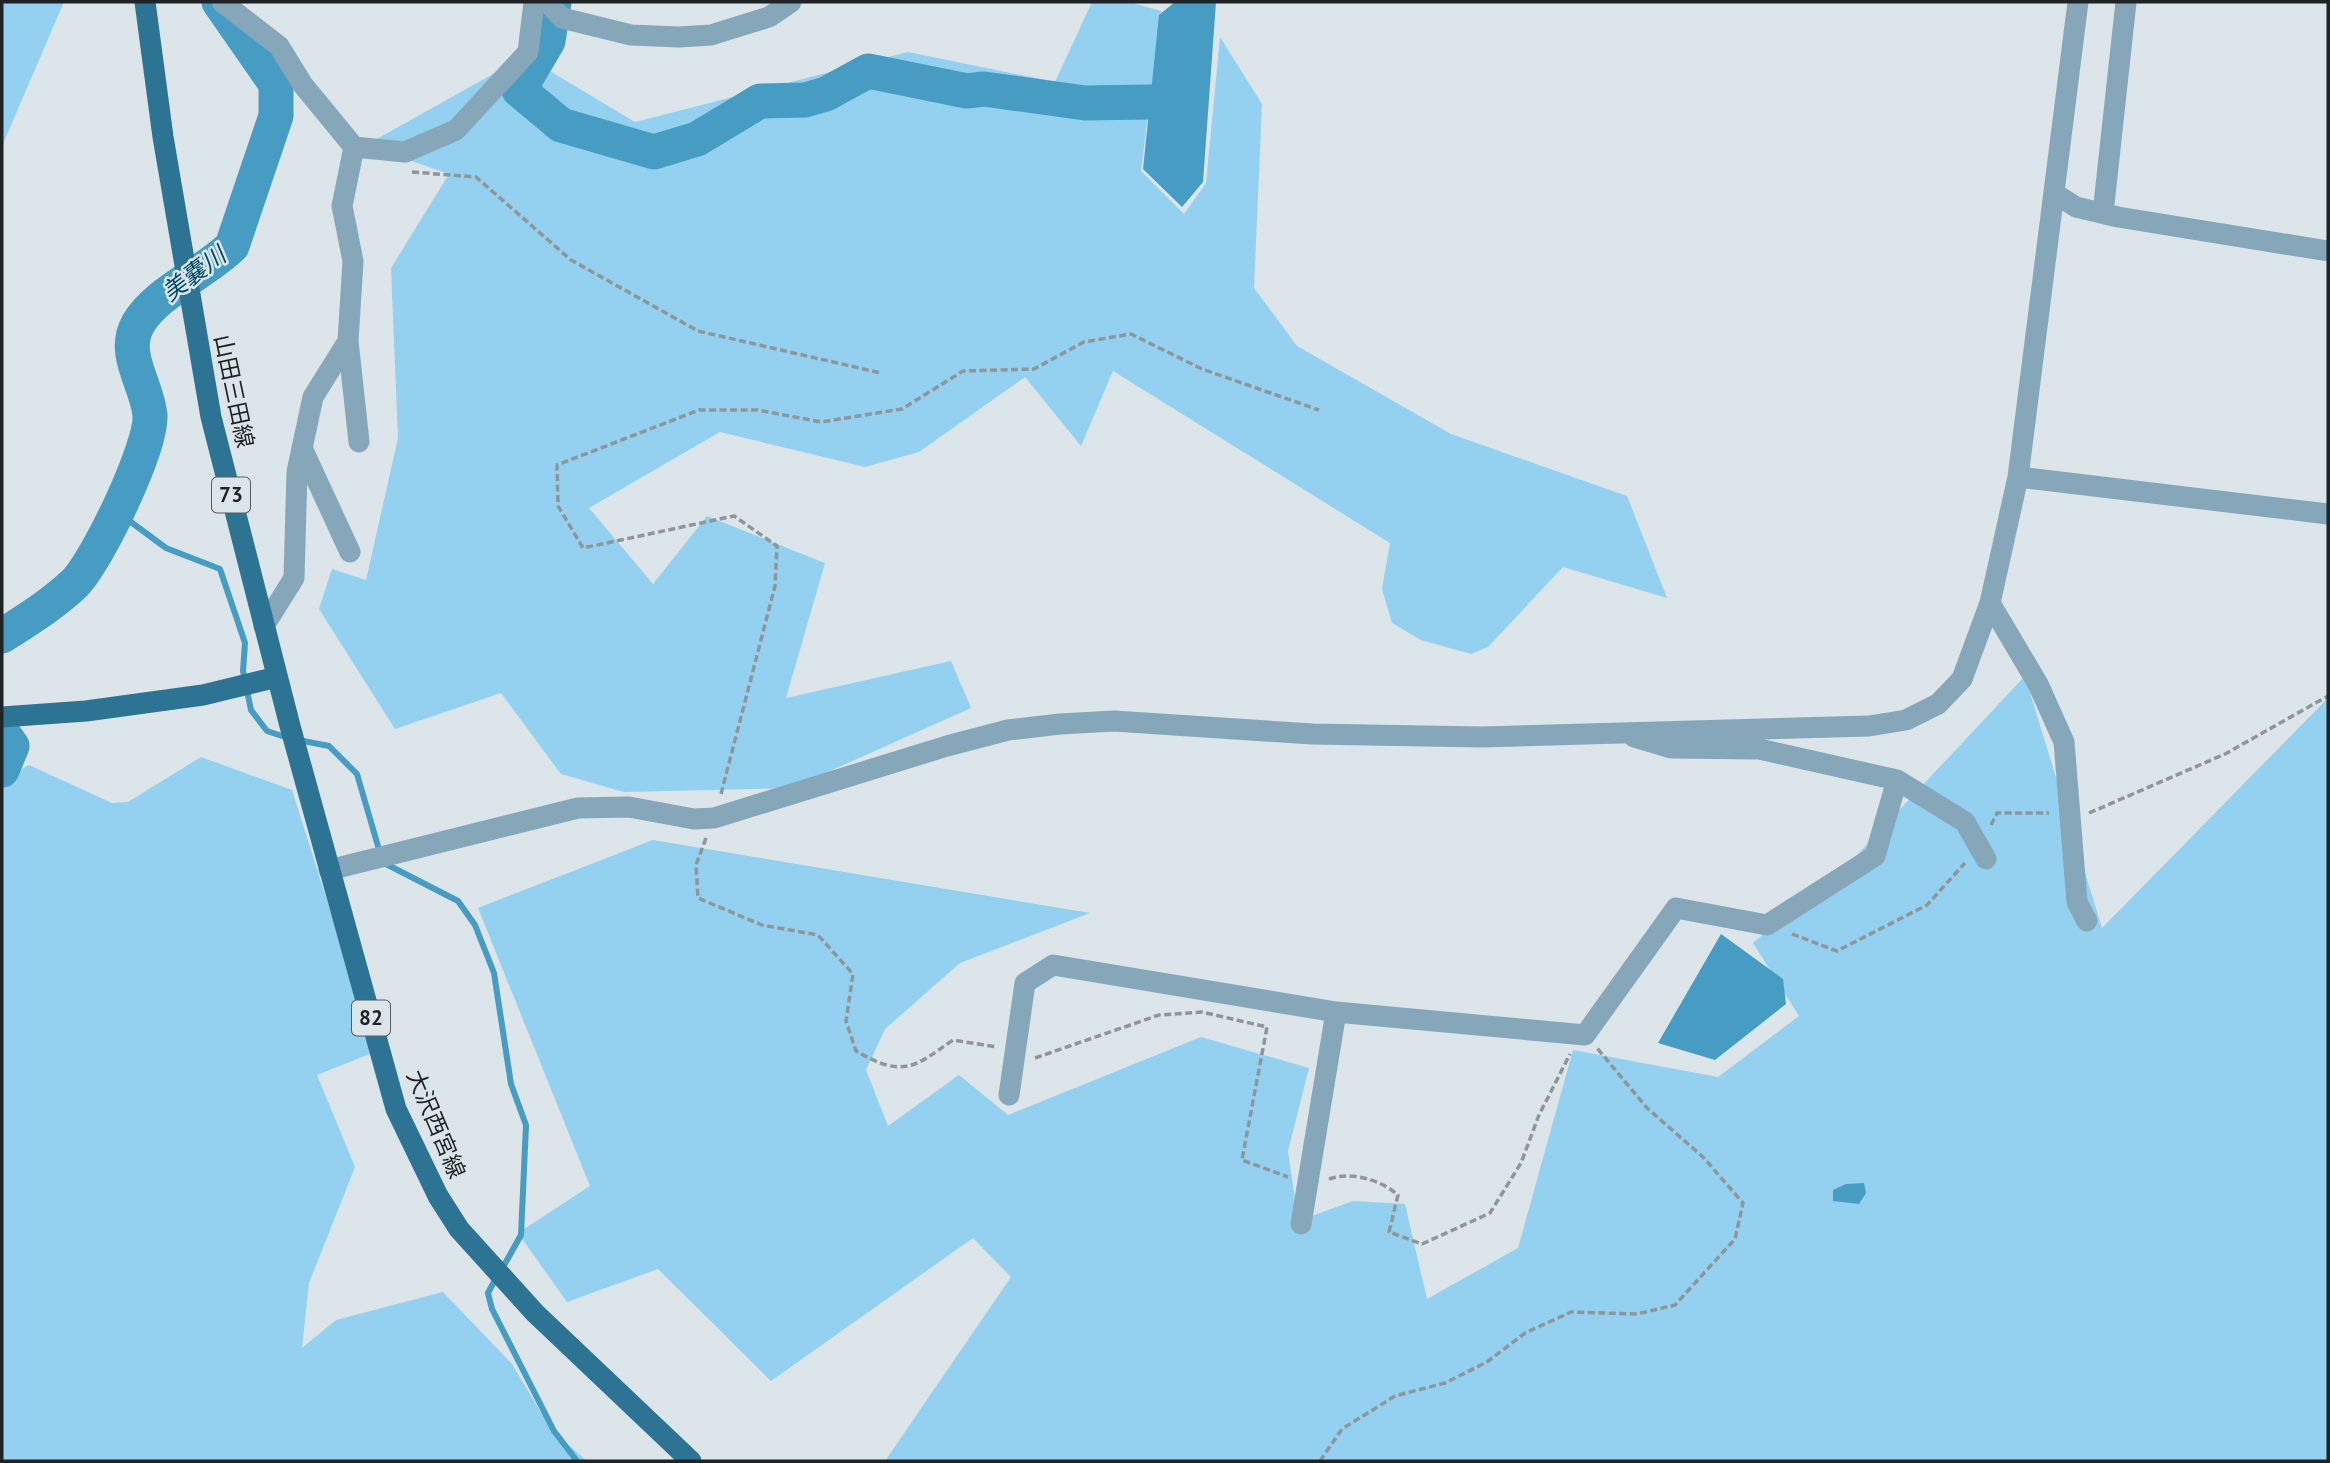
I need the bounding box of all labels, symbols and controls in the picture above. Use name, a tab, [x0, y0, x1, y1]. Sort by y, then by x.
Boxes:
water label: 美嚢川	[156, 238, 234, 308]
street label: 山田三田線	[208, 332, 261, 450]
road number: 73	[212, 477, 250, 512]
road number: 82	[352, 1000, 390, 1036]
street label: 大沢西宮線	[401, 1065, 472, 1182]

